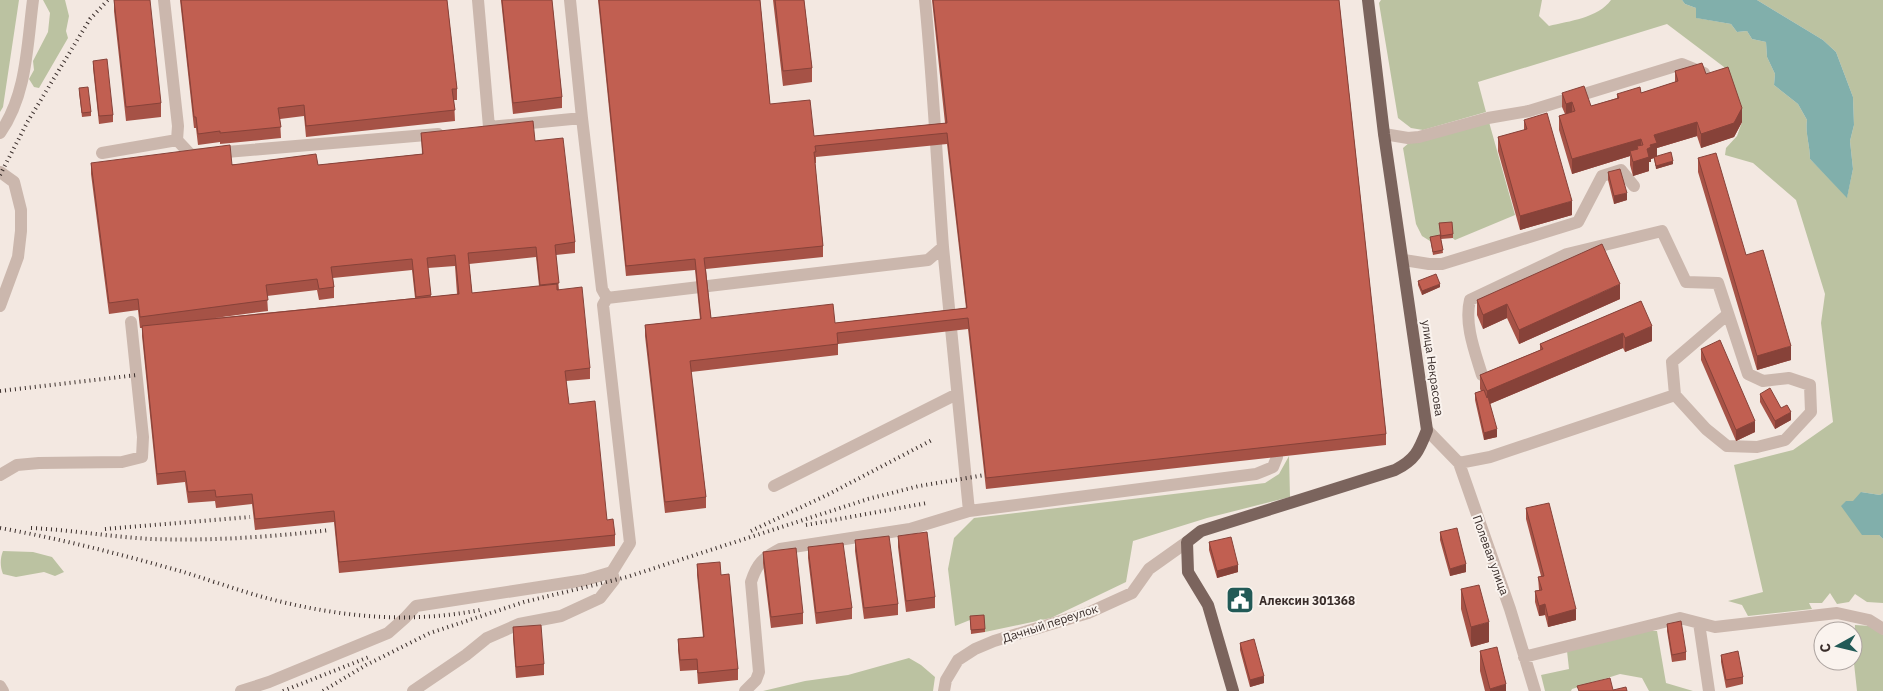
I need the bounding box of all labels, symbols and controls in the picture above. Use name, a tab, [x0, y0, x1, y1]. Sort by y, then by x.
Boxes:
street label: улица Некрасова	[1419, 319, 1447, 418]
street label: Полевая улица	[1470, 513, 1513, 598]
public building icon: Алексин 301368	[1225, 585, 1255, 615]
place label: Алексин 301368	[1259, 593, 1355, 608]
street label: Дачный переулок	[1000, 600, 1100, 646]
north arrow	[1813, 621, 1863, 671]
text: С	[1816, 642, 1835, 654]

